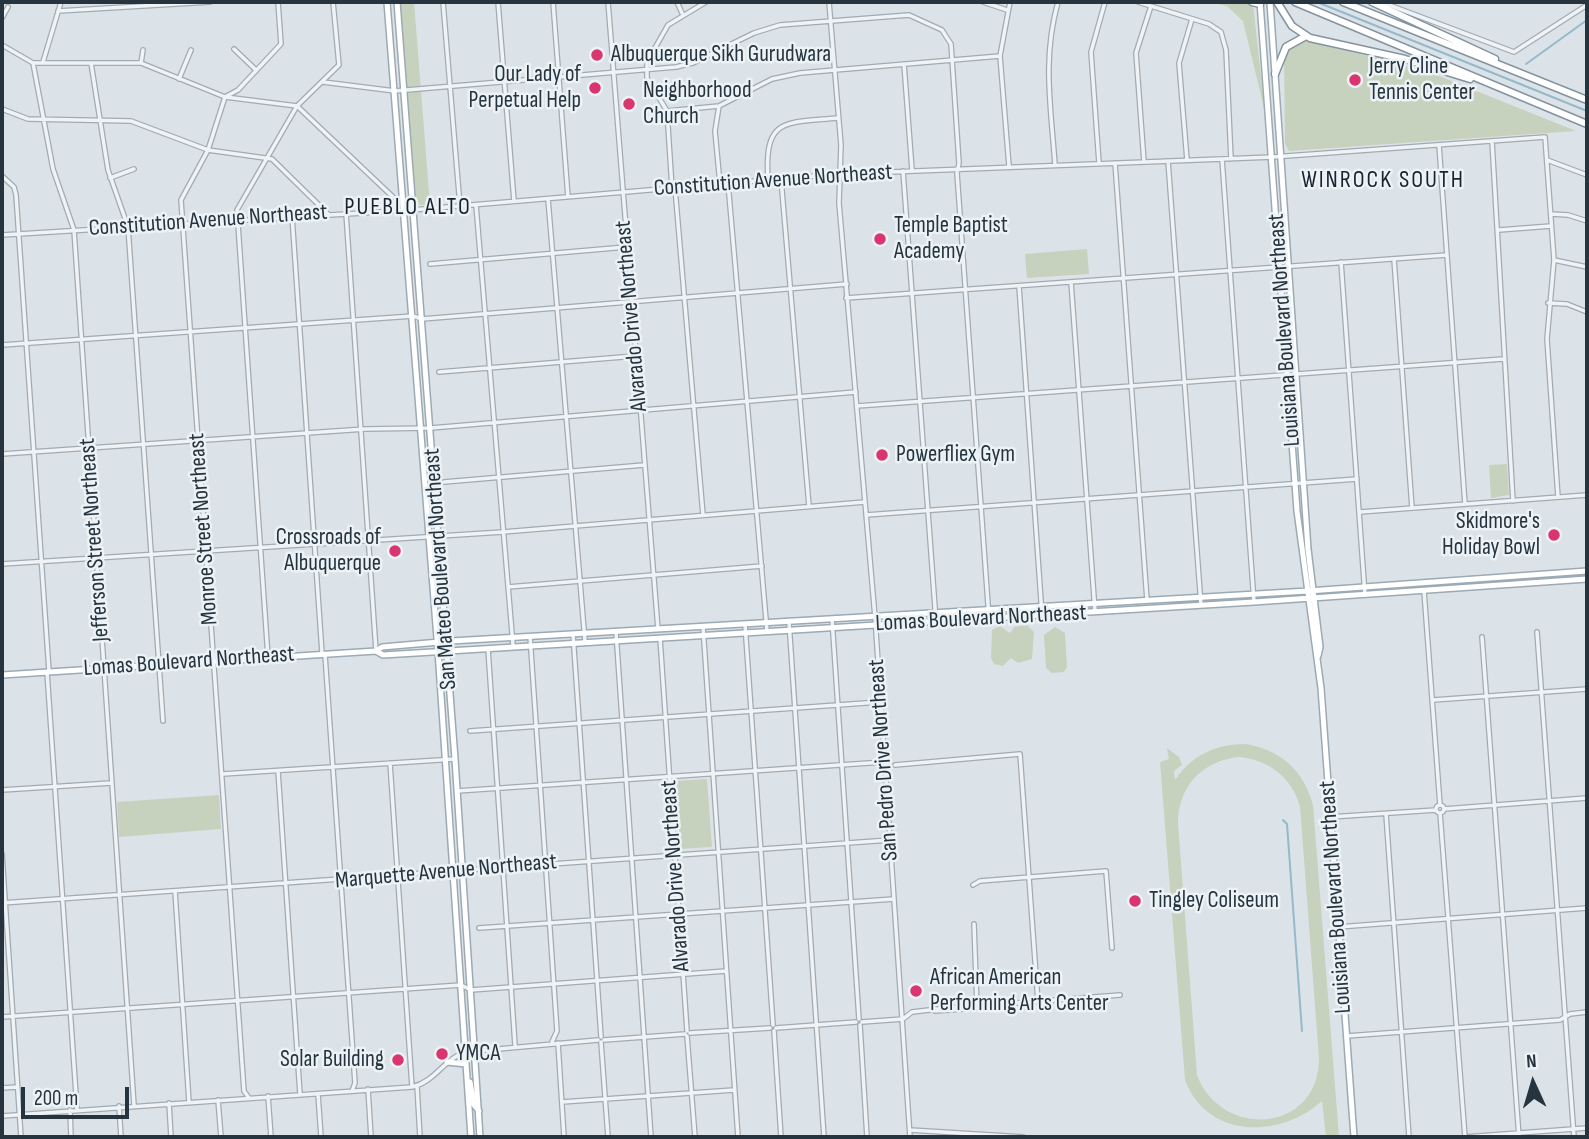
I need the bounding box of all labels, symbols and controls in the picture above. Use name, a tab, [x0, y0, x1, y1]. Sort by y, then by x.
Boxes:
place label: Albuquerque Sikh Gurudwara	[611, 41, 831, 69]
marker: Albuquerque Sikh Gurudwara	[589, 47, 605, 63]
place label: Jerry Cline Tennis Center	[1369, 53, 1475, 107]
place label: Our Lady of Perpetual Help	[469, 61, 581, 115]
marker: Jerry Cline Tennis Center	[1347, 72, 1363, 88]
place label: Neighborhood Church	[643, 77, 751, 131]
marker: Our Lady of Perpetual Help	[587, 80, 603, 96]
marker: Neighborhood Church	[621, 96, 637, 112]
street label: Constitution Avenue Northeast	[653, 159, 893, 203]
district label: WINROCK SOUTH	[1303, 167, 1463, 195]
district label: PUEBLO ALTO	[346, 194, 470, 222]
street label: Constitution Avenue Northeast	[88, 199, 328, 243]
place label: Temple Baptist Academy	[894, 212, 1008, 266]
street label: Louisiana Boulevard Northeast	[1263, 213, 1307, 447]
street label: Alvarado Drive Northeast	[610, 219, 654, 413]
marker: Temple Baptist Academy	[872, 231, 888, 247]
street label: Monroe Street Northeast	[184, 432, 224, 626]
street label: Jefferson Street Northeast	[74, 437, 116, 643]
place label: Powerfliex Gym	[896, 441, 1015, 469]
street label: San Mateo Boulevard Northeast	[419, 447, 463, 691]
marker: Powerfliex Gym	[874, 447, 890, 463]
place label: Skidmore's Holiday Bowl	[1442, 508, 1540, 562]
place label: Crossroads of Albuquerque	[276, 524, 381, 578]
marker: Skidmore's Holiday Bowl	[1546, 527, 1562, 543]
marker: Crossroads of Albuquerque	[387, 543, 403, 559]
street label: Lomas Boulevard Northeast	[875, 600, 1087, 638]
street label: Lomas Boulevard Northeast	[83, 641, 295, 683]
street label: San Pedro Drive Northeast	[863, 658, 905, 862]
street label: Alvarado Drive Northeast	[656, 779, 696, 973]
street label: Louisiana Boulevard Northeast	[1314, 780, 1358, 1014]
street label: Marquette Avenue Northeast	[334, 849, 558, 895]
place label: Tingley Coliseum	[1149, 887, 1279, 915]
marker: Tingley Coliseum	[1127, 893, 1143, 909]
place label: African American Performing Arts Center	[930, 964, 1109, 1018]
marker: African American Performing Arts Center	[908, 983, 924, 999]
place label: YMCA	[456, 1040, 500, 1068]
place label: Solar Building	[280, 1046, 384, 1074]
marker: YMCA	[434, 1046, 450, 1062]
north arrow	[1498, 1048, 1568, 1118]
text: N	[1526, 1050, 1537, 1073]
marker: Solar Building	[390, 1052, 406, 1068]
scale bar	[24, 1072, 133, 1116]
text: 200 m	[34, 1086, 78, 1111]

